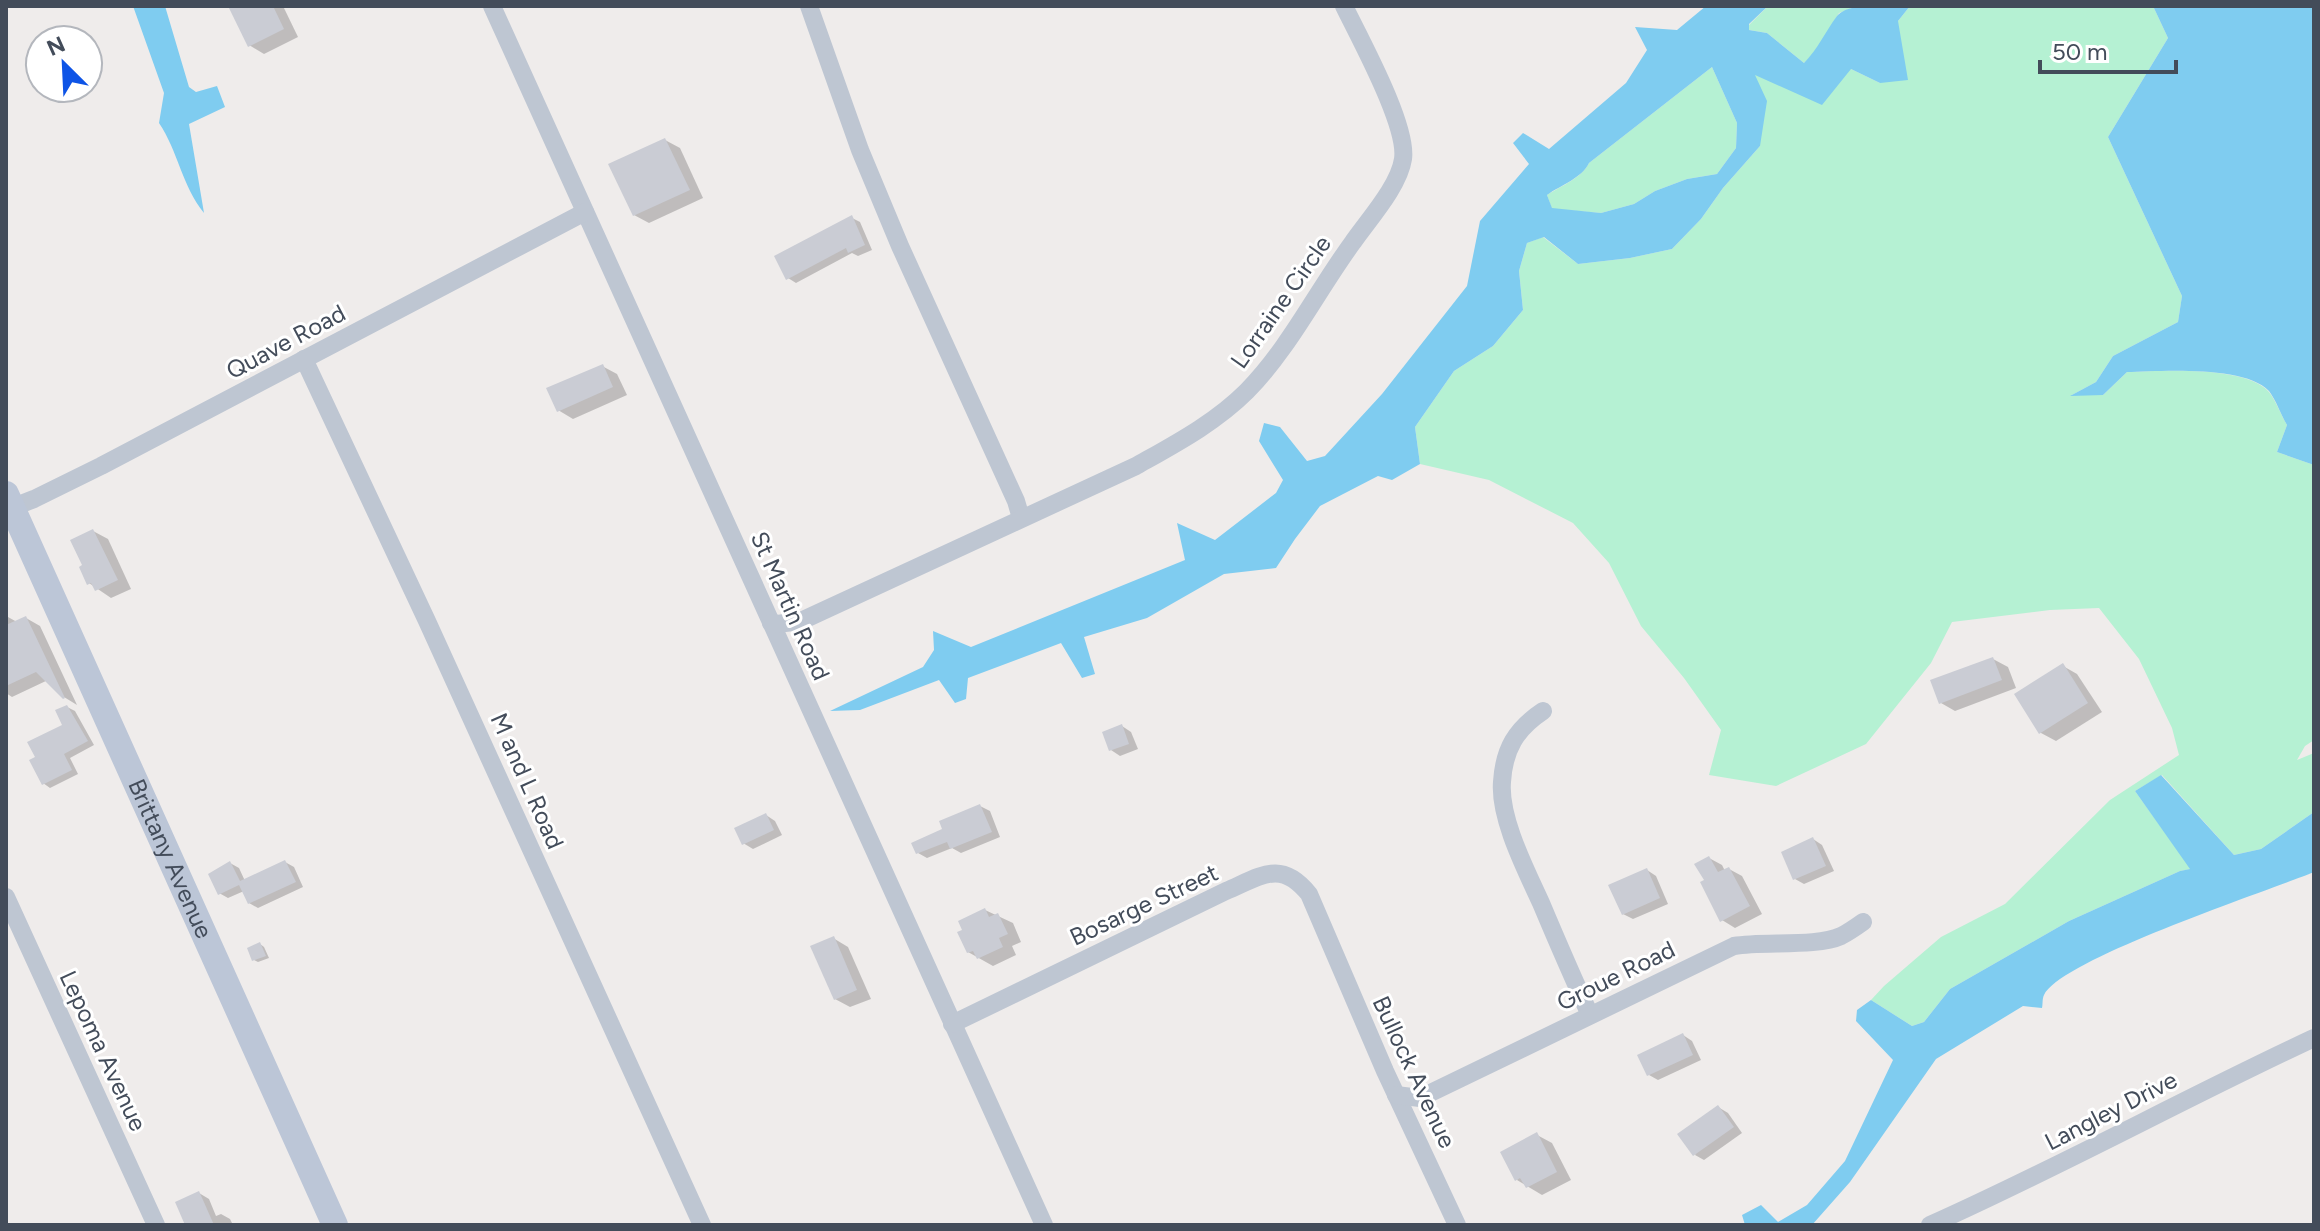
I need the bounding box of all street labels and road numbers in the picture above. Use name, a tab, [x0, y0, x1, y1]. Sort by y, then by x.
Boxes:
street label: Lorraine Circle	[1224, 230, 1337, 374]
street label: Quave Road	[221, 298, 350, 385]
street label: St Martin Road	[745, 527, 836, 685]
street label: M and L Road	[485, 708, 570, 853]
street label: Brittany Avenue	[122, 774, 219, 943]
street label: Bosarge Street	[1065, 858, 1223, 952]
street label: Groue Road	[1552, 934, 1680, 1017]
street label: Lepoma Avenue	[54, 966, 153, 1136]
street label: Bullock Avenue	[1367, 991, 1462, 1152]
street label: Langley Drive	[2040, 1065, 2182, 1156]

